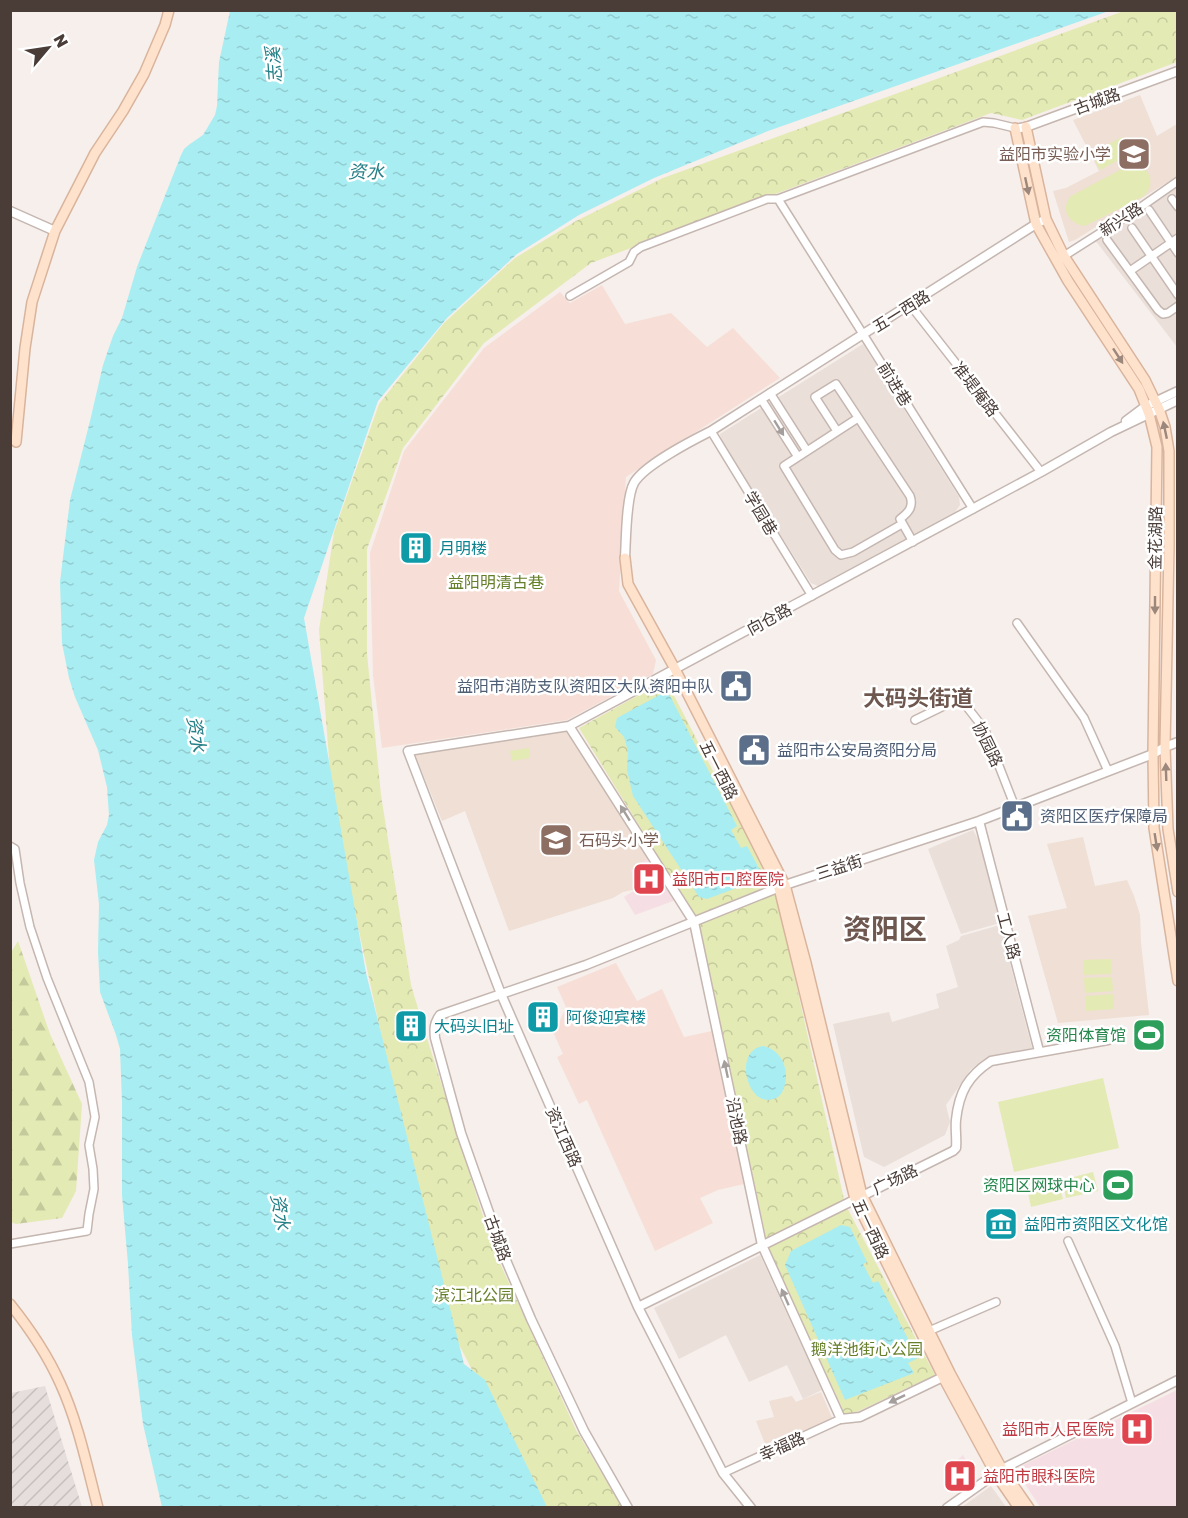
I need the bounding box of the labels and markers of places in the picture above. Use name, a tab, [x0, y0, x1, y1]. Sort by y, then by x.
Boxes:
school or university icon: 益阳市实验小学	[1116, 136, 1152, 172]
place label: 益阳市实验小学	[999, 144, 1111, 164]
building icon: 月明楼	[398, 530, 434, 566]
place label: 月明楼	[439, 538, 487, 558]
public building icon: 益阳市消防支队资阳区大队资阳中队	[718, 668, 754, 704]
place label: 益阳市消防支队资阳区大队资阳中队	[457, 676, 713, 696]
public building icon: 益阳市公安局资阳分局	[736, 732, 772, 768]
place label: 益阳市公安局资阳分局	[777, 740, 937, 760]
public building icon: 资阳区医疗保障局	[999, 798, 1035, 834]
place label: 资阳区医疗保障局	[1040, 806, 1168, 826]
school or university icon: 石码头小学	[538, 822, 574, 858]
place label: 石码头小学	[579, 830, 659, 850]
hospital icon: 益阳市口腔医院	[631, 861, 667, 897]
place label: 益阳市口腔医院	[672, 869, 784, 889]
building icon: 阿俊迎宾楼	[525, 999, 561, 1035]
place label: 阿俊迎宾楼	[566, 1007, 646, 1027]
building icon: 大码头旧址	[393, 1008, 429, 1044]
place label: 大码头旧址	[434, 1016, 514, 1036]
sports icon: 资阳体育馆	[1131, 1017, 1167, 1053]
place label: 资阳体育馆	[1046, 1025, 1126, 1045]
sports icon: 资阳区网球中心	[1100, 1167, 1136, 1203]
place label: 资阳区网球中心	[983, 1175, 1095, 1195]
museum icon: 益阳市资阳区文化馆	[983, 1206, 1019, 1242]
place label: 益阳市资阳区文化馆	[1024, 1214, 1168, 1234]
hospital icon: 益阳市人民医院	[1119, 1411, 1155, 1447]
place label: 益阳市人民医院	[1002, 1419, 1114, 1439]
hospital icon: 益阳市眼科医院	[942, 1458, 978, 1494]
place label: 益阳市眼科医院	[983, 1466, 1095, 1486]

